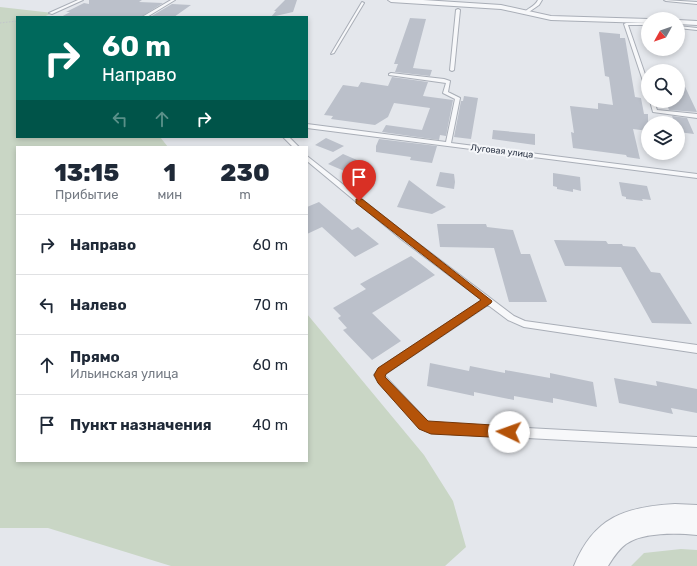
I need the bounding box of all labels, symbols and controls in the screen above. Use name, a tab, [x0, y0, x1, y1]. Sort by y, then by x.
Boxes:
north arrow	[641, 12, 685, 56]
map controls	[641, 12, 685, 160]
text: 60 m	[102, 30, 171, 63]
icon: right	[36, 32, 88, 84]
text: Направо	[102, 64, 177, 86]
button: search	[641, 64, 685, 108]
icon: left	[109, 108, 131, 130]
icon: ahead	[151, 108, 173, 130]
icon: right	[193, 108, 215, 130]
button: layers	[641, 116, 685, 160]
street label: Луговая улица	[470, 142, 534, 160]
text: 13:15	[54, 159, 119, 187]
text: 1	[163, 159, 176, 187]
text: 230	[220, 159, 270, 187]
pin	[342, 160, 376, 201]
icon: arrive	[348, 166, 370, 188]
text: Прибытие	[55, 187, 119, 202]
text: мин	[157, 187, 182, 202]
text: m	[239, 187, 251, 202]
icon: right	[36, 234, 58, 256]
text: Направо	[70, 236, 136, 254]
text: 60 m	[252, 236, 288, 254]
icon: left	[36, 294, 58, 316]
text: Налево	[70, 296, 127, 314]
text: 70 m	[254, 296, 288, 314]
text: Прямо	[70, 348, 120, 366]
icon: ahead	[36, 354, 58, 376]
text: 60 m	[252, 356, 288, 374]
text: Ильинская улица	[70, 366, 179, 381]
position arrow	[488, 411, 530, 453]
icon: arrive	[36, 414, 58, 436]
text: Пункт назначения	[70, 416, 212, 434]
text: 40 m	[252, 416, 288, 434]

